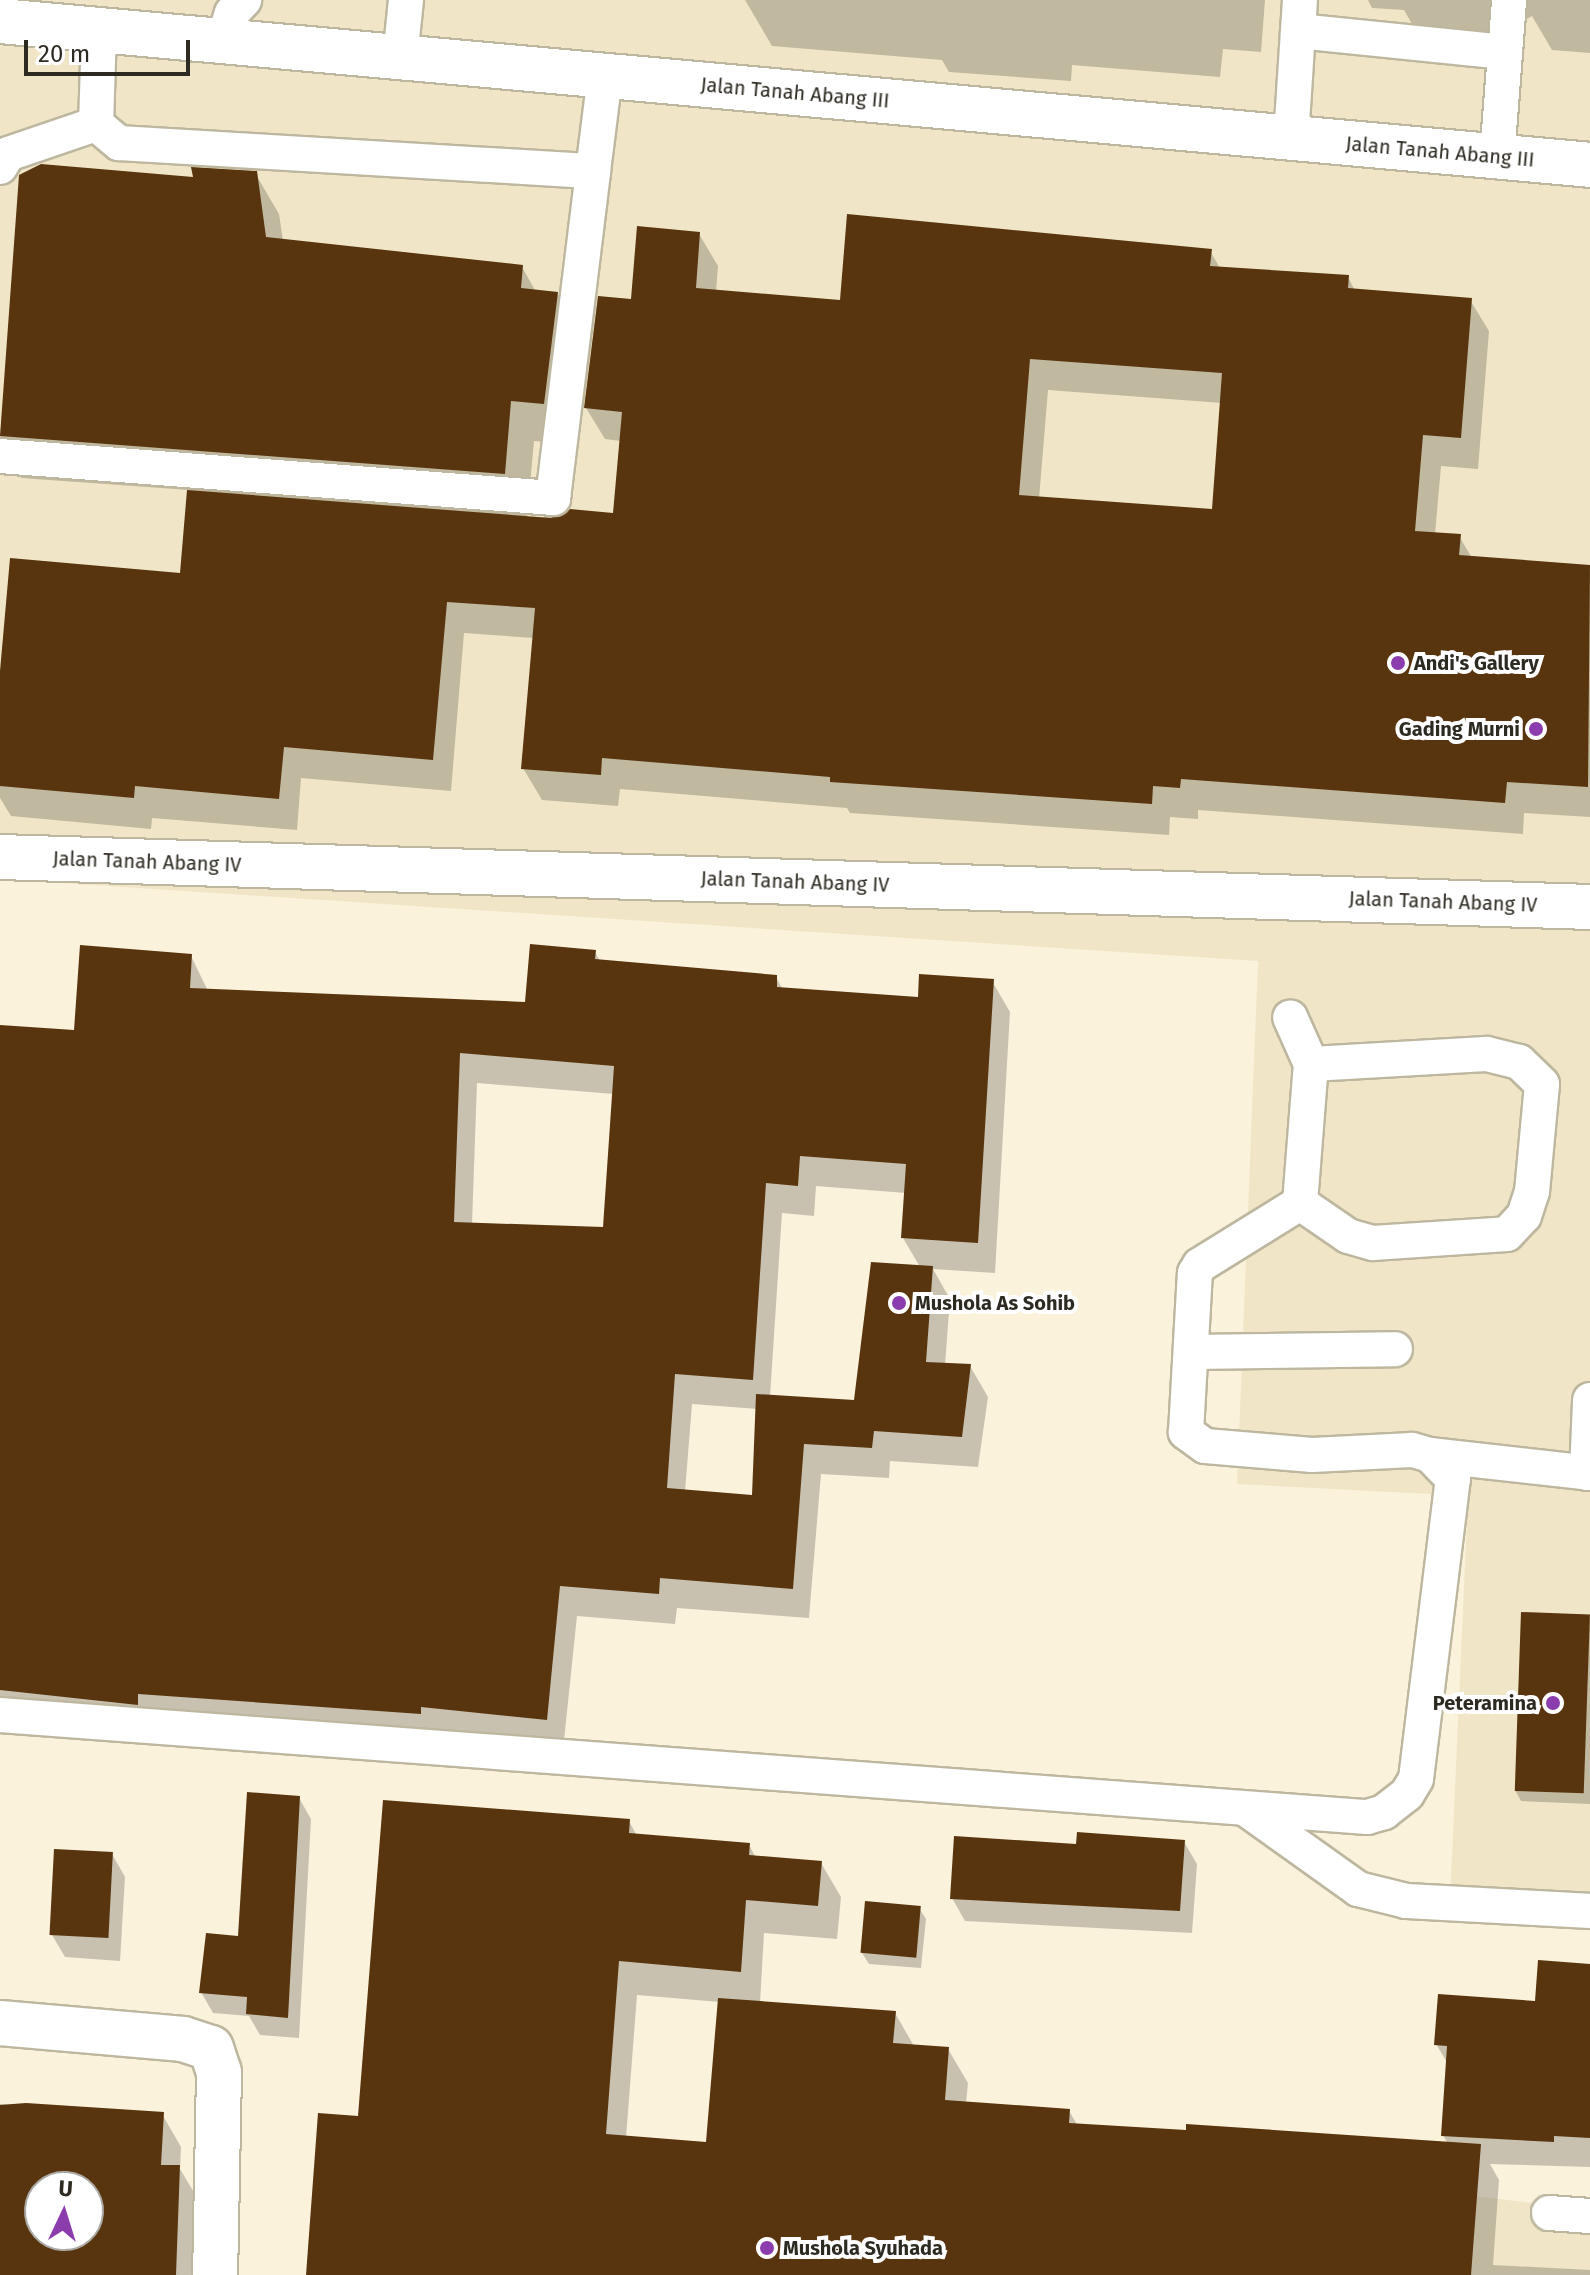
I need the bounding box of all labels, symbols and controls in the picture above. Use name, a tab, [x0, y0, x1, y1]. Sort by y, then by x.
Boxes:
scale bar	[28, 24, 194, 74]
text: 20 m	[38, 40, 90, 68]
street label: Jalan Tanah Abang III	[700, 73, 890, 113]
street label: Jalan Tanah Abang III	[1345, 132, 1535, 172]
place label: Andi's Gallery	[1414, 651, 1539, 675]
marker: Andi's Gallery	[1389, 654, 1407, 672]
place label: Gading Murni	[1399, 717, 1520, 741]
marker: Gading Murni	[1527, 720, 1545, 738]
street label: Jalan Tanah Abang IV	[52, 847, 242, 877]
street label: Jalan Tanah Abang IV	[700, 867, 890, 897]
street label: Jalan Tanah Abang IV	[1348, 887, 1538, 917]
place label: Mushola As Sohib	[915, 1291, 1075, 1315]
marker: Mushola As Sohib	[890, 1294, 908, 1312]
place label: Peteramina	[1433, 1691, 1537, 1715]
marker: Peteramina	[1544, 1694, 1562, 1712]
north arrow	[24, 2171, 104, 2251]
text: U	[57, 2175, 74, 2203]
place label: Mushola Syuhada	[783, 2236, 943, 2260]
marker: Mushola Syuhada	[758, 2239, 776, 2257]

